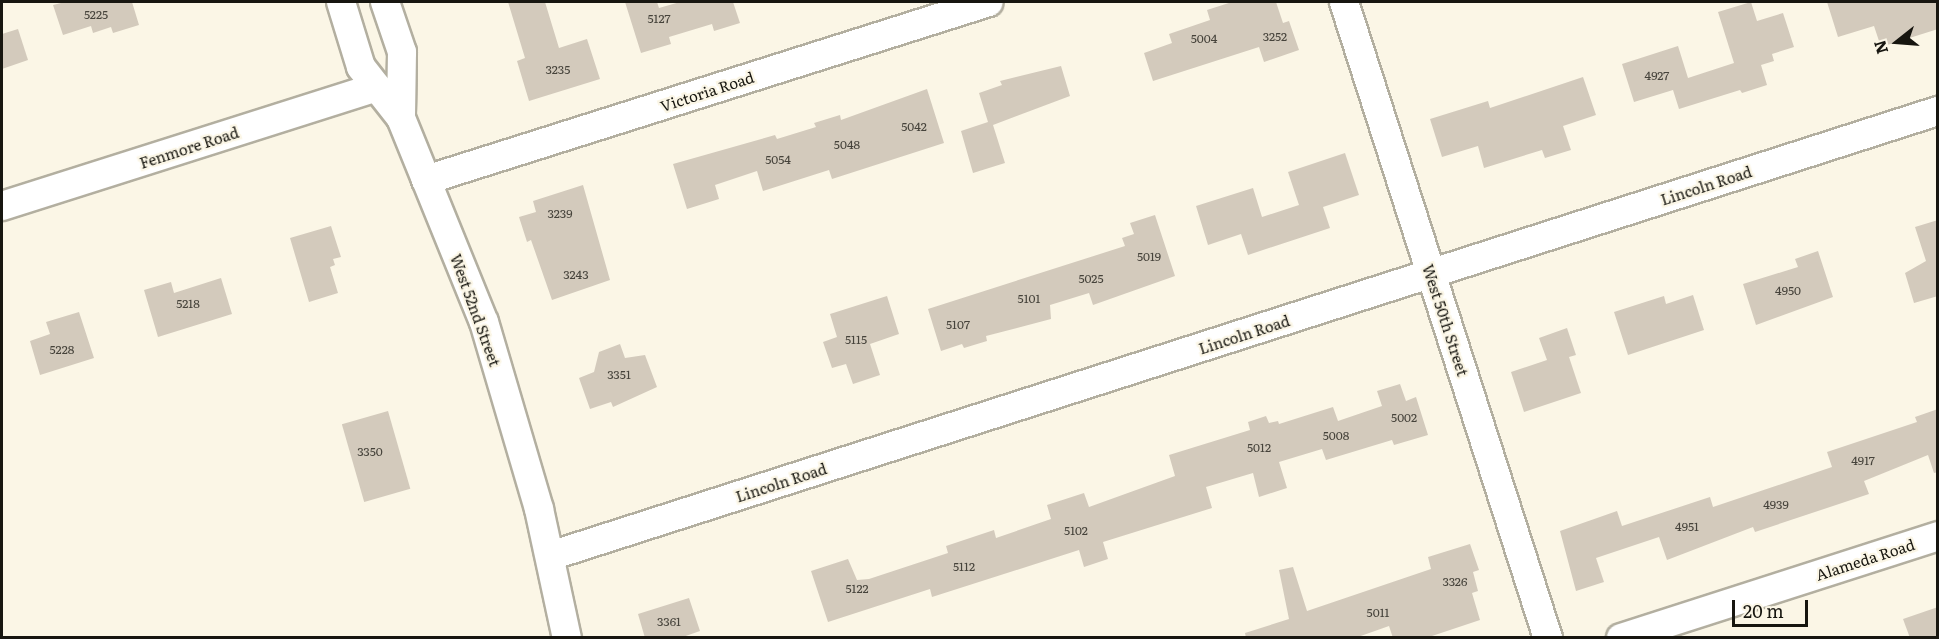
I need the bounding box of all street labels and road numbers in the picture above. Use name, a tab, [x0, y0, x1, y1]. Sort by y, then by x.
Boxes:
street label: Victoria Road	[658, 67, 756, 115]
street label: Fenmore Road	[137, 122, 241, 172]
street label: Lincoln Road	[1658, 162, 1754, 208]
street label: West 52nd Street	[447, 251, 505, 369]
street label: West 50th Street	[1419, 262, 1473, 378]
street label: Lincoln Road	[1196, 311, 1292, 357]
street label: Lincoln Road	[733, 459, 829, 505]
street label: Alameda Road	[1813, 535, 1917, 583]

